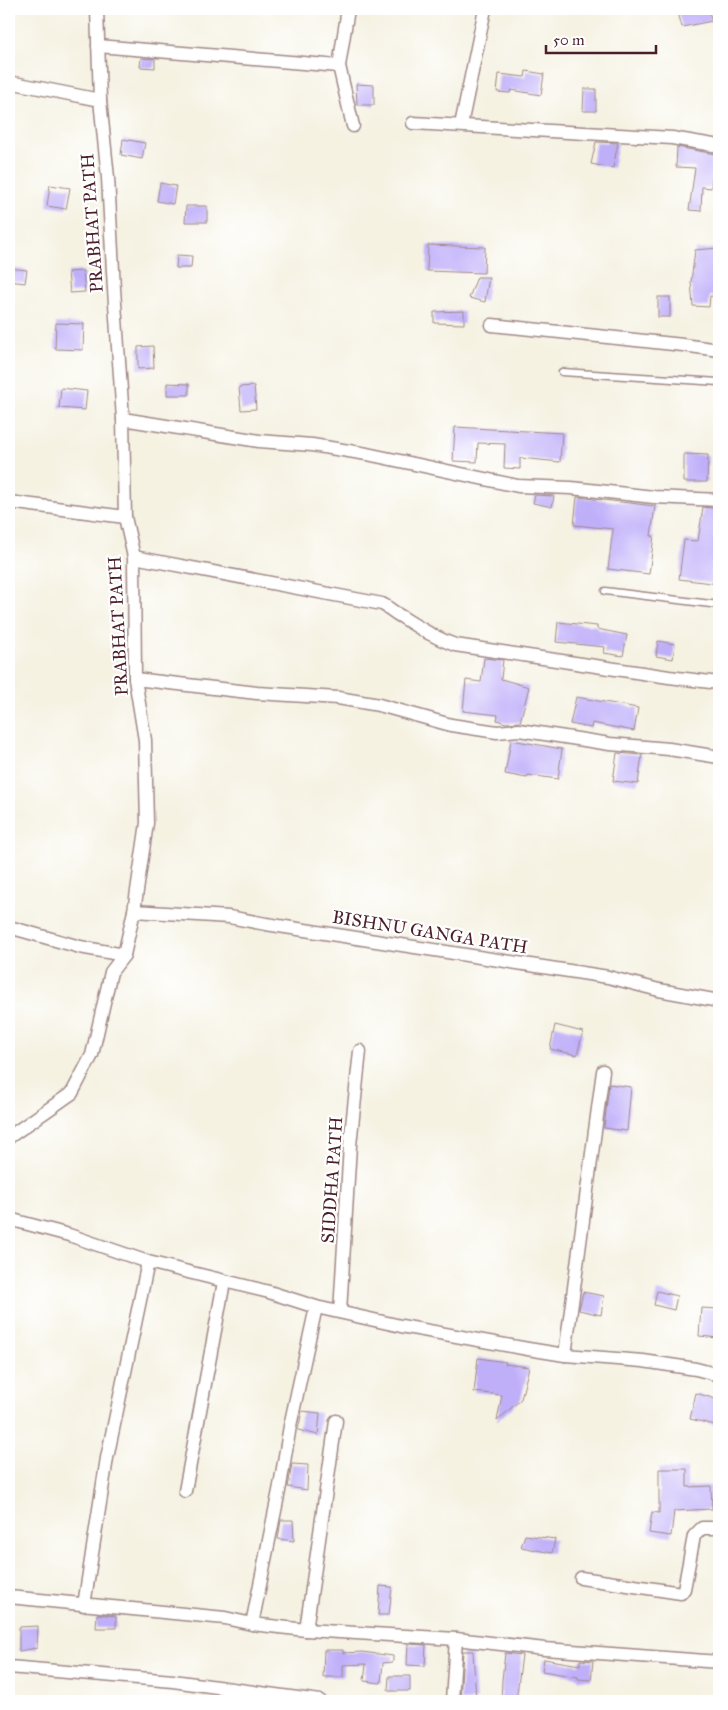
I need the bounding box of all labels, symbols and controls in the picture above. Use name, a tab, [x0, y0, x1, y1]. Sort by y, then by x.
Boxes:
scale bar	[546, 22, 656, 54]
text: 50 m	[553, 31, 585, 49]
street label: PRABHAT PATH	[76, 153, 108, 293]
street label: PRABHAT PATH	[103, 556, 133, 696]
street label: BISHNU GANGA PATH	[331, 906, 529, 958]
street label: SIDDHA PATH	[317, 1116, 347, 1244]

